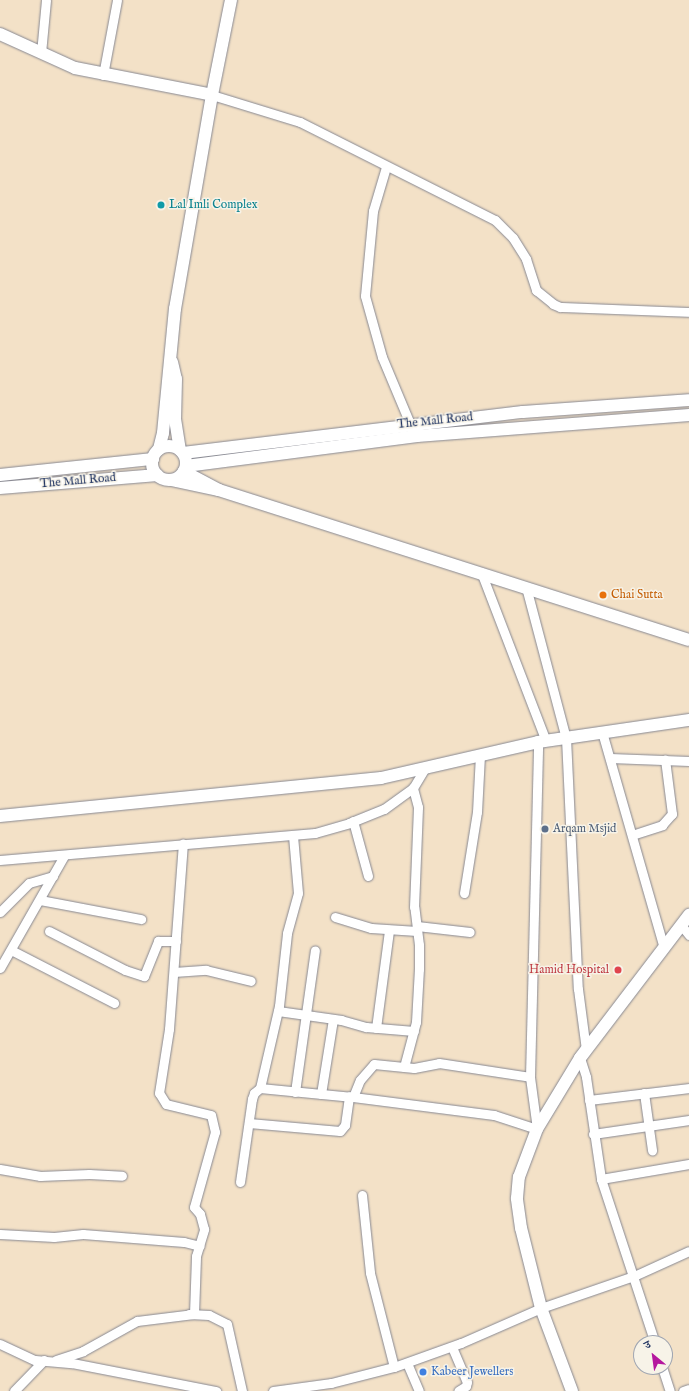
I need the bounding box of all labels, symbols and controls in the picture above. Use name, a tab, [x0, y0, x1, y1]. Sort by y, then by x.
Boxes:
place label: Lal Imli Complex	[169, 198, 258, 212]
marker: Lal Imli Complex	[156, 200, 166, 210]
street label: The Mall Road	[396, 410, 474, 432]
street label: The Mall Road	[39, 471, 117, 491]
place label: Chai Sutta	[611, 588, 663, 602]
marker: Chai Sutta	[598, 590, 608, 600]
place label: Arqam Msjid	[553, 822, 616, 836]
marker: Arqam Msjid	[540, 824, 550, 834]
place label: Hamid Hospital	[529, 963, 609, 977]
marker: Hamid Hospital	[612, 964, 624, 976]
north arrow	[633, 1335, 673, 1375]
text: उ	[642, 1338, 654, 1353]
place label: Kabeer Jewellers	[431, 1365, 513, 1379]
marker: Kabeer Jewellers	[418, 1367, 428, 1377]

